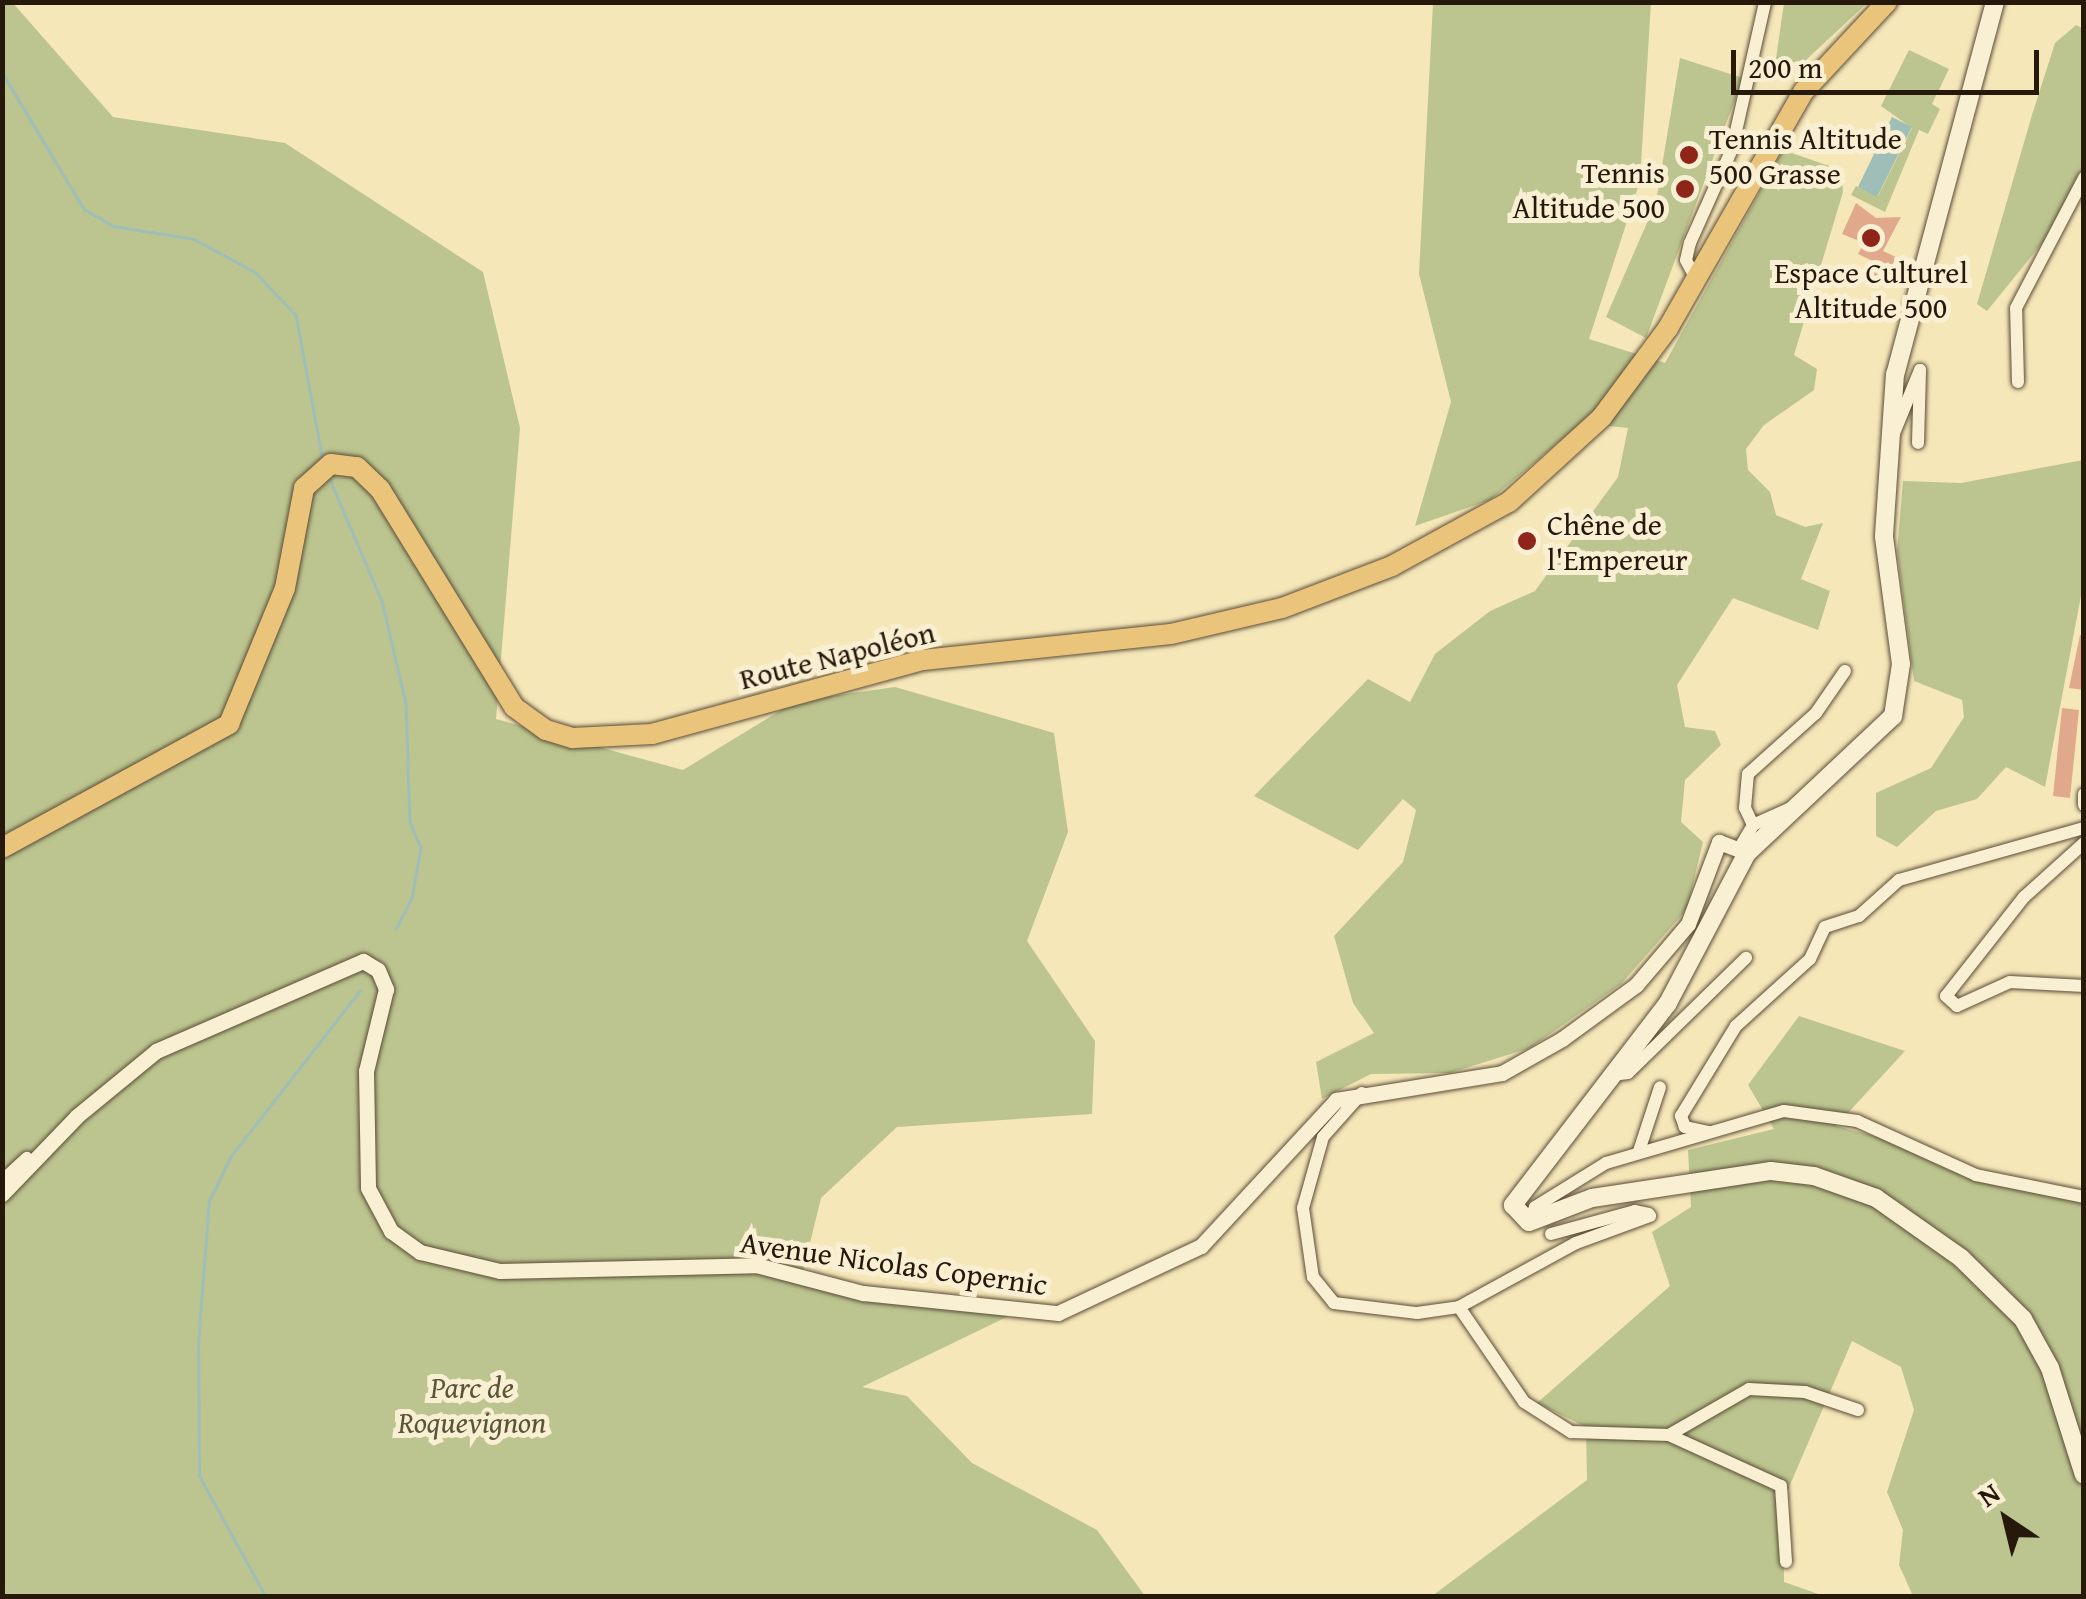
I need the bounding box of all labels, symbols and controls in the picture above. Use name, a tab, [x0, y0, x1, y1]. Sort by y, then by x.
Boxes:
scale bar	[1736, 30, 2044, 92]
text: 200 m	[1748, 45, 1822, 89]
place label: Tennis Altitude 500 Grasse	[1709, 120, 1902, 190]
marker: Tennis Altitude 500 Grasse	[1678, 144, 1700, 166]
place label: Tennis Altitude 500	[1513, 154, 1665, 224]
marker: Tennis Altitude 500	[1674, 178, 1696, 200]
marker: Espace Culturel Altitude 500	[1860, 227, 1882, 249]
place label: Espace Culturel Altitude 500	[1774, 254, 1968, 324]
place label: Chêne de l'Empereur	[1547, 506, 1688, 576]
marker: Chêne de l'Empereur	[1516, 530, 1538, 552]
street label: Route Napoléon	[736, 613, 938, 697]
street label: Avenue Nicolas Copernic	[738, 1224, 1050, 1302]
park label: Parc de Roquevignon	[398, 1369, 546, 1440]
north arrow	[1956, 1469, 2056, 1569]
text: N	[1969, 1472, 2008, 1516]

